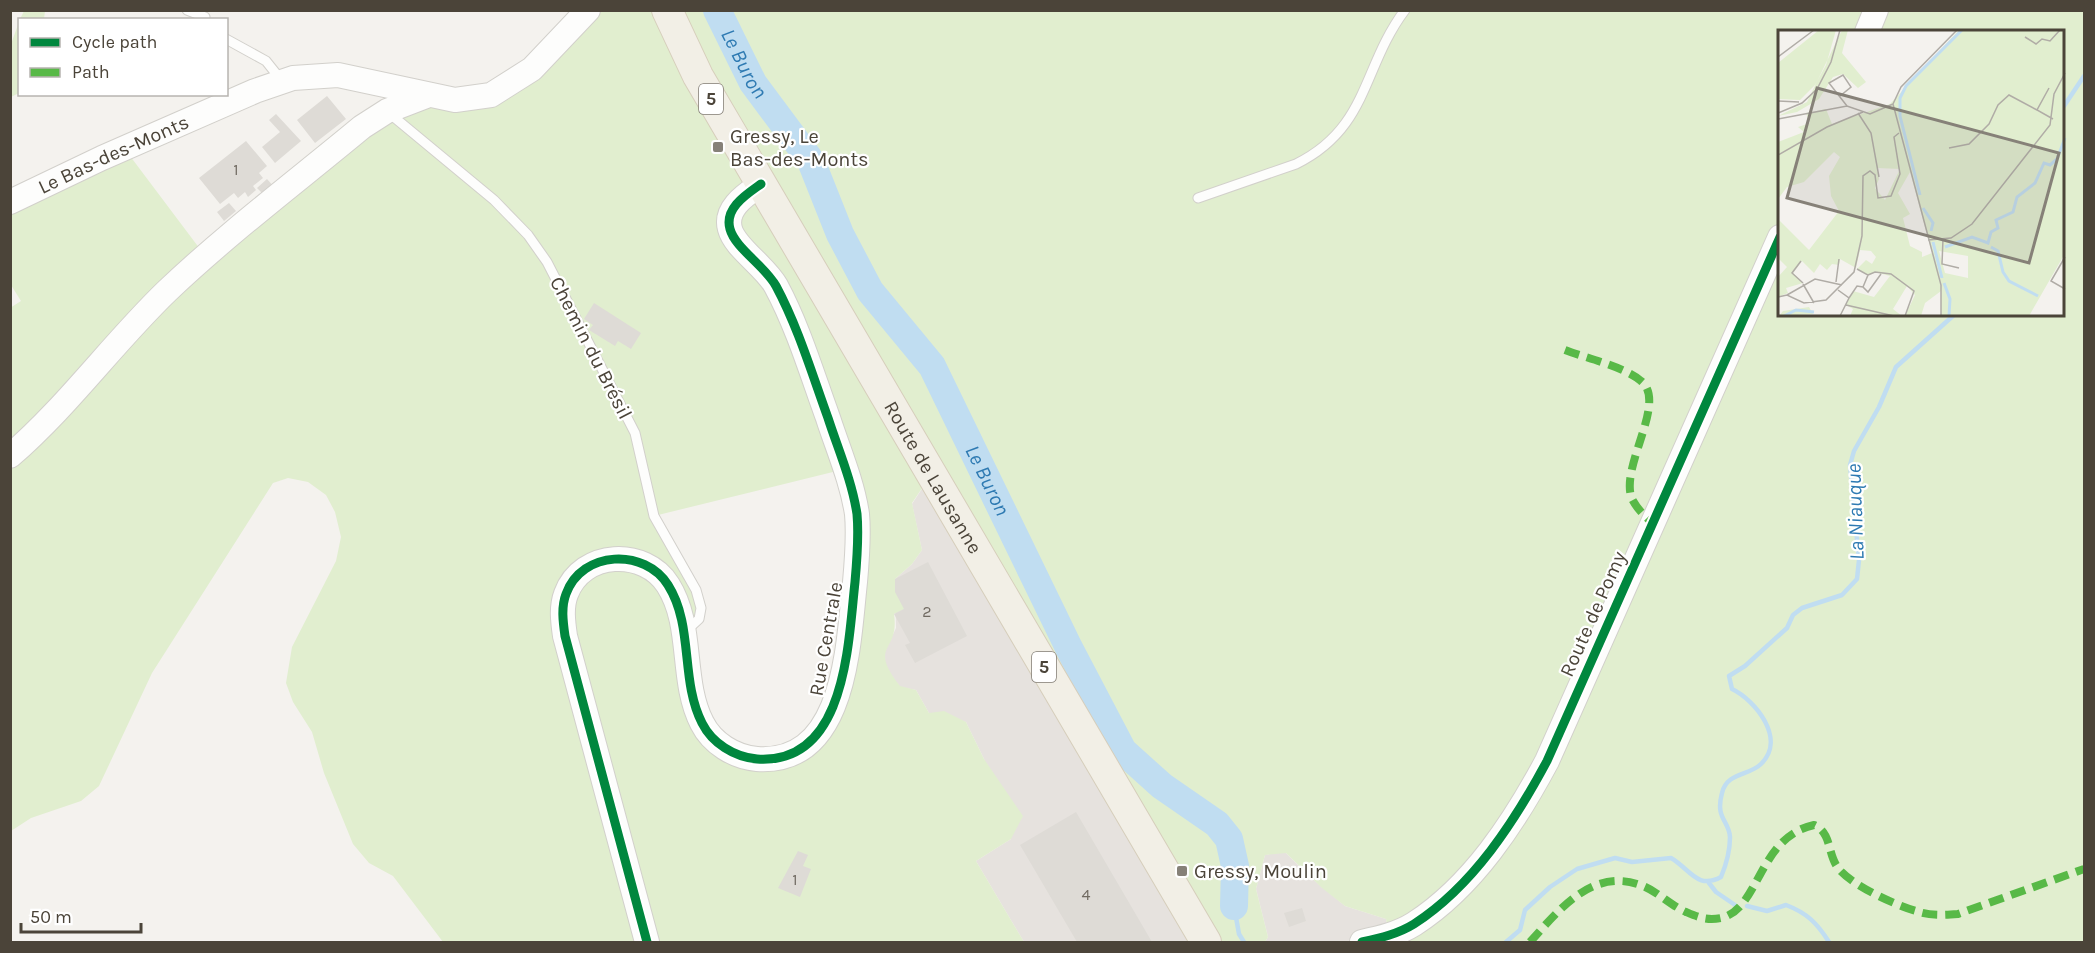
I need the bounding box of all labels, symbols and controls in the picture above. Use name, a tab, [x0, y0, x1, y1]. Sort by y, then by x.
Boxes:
legend	[18, 18, 228, 96]
water label: Le Buron	[716, 25, 772, 103]
inset map	[1778, 30, 2065, 316]
text: Cycle path	[72, 31, 157, 53]
text: Path	[72, 61, 110, 83]
road number: 5	[699, 84, 723, 114]
street label: Le Bas-des-Monts	[34, 110, 192, 198]
place label: Gressy, Le Bas-des-Monts	[730, 125, 868, 171]
marker: Gressy, Le Bas-des-Monts	[711, 140, 725, 154]
house number: 1	[233, 160, 239, 179]
street label: Chemin du Brésil	[545, 273, 637, 423]
street label: Route de Lausanne	[880, 397, 987, 558]
water label: Le Buron	[960, 441, 1015, 519]
water label: La Niauque	[1841, 463, 1869, 561]
street label: Route de Pomy	[1555, 548, 1631, 680]
street label: Rue Centrale	[805, 580, 847, 698]
house number: 2	[922, 602, 932, 621]
road number: 5	[1032, 652, 1056, 682]
place label: Gressy, Moulin	[1194, 860, 1327, 883]
marker: Gressy, Moulin	[1175, 864, 1189, 878]
house number: 1	[792, 870, 798, 889]
house number: 4	[1082, 885, 1091, 904]
scale bar	[21, 896, 141, 934]
text: 50 m	[30, 906, 72, 928]

